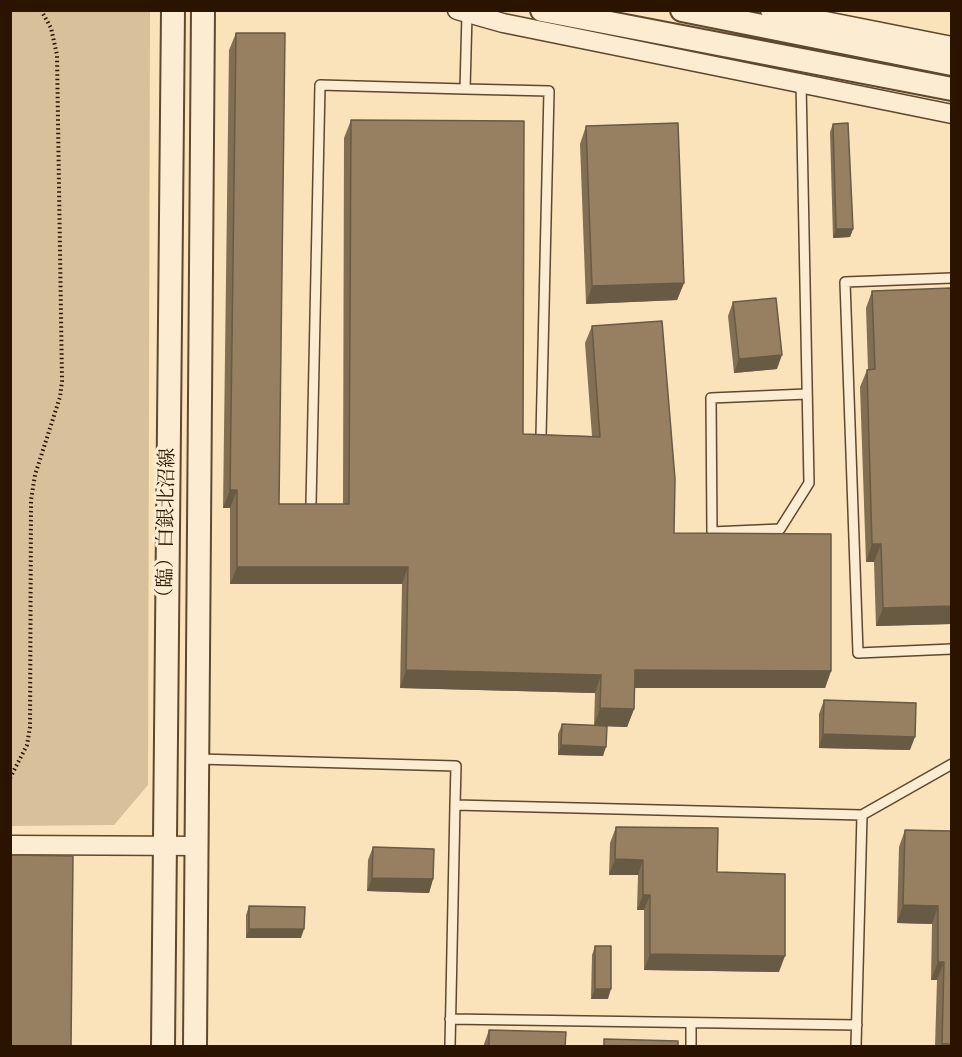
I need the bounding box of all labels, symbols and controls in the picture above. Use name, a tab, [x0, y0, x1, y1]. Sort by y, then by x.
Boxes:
street label: （臨）白銀北沼線	[154, 448, 180, 608]

